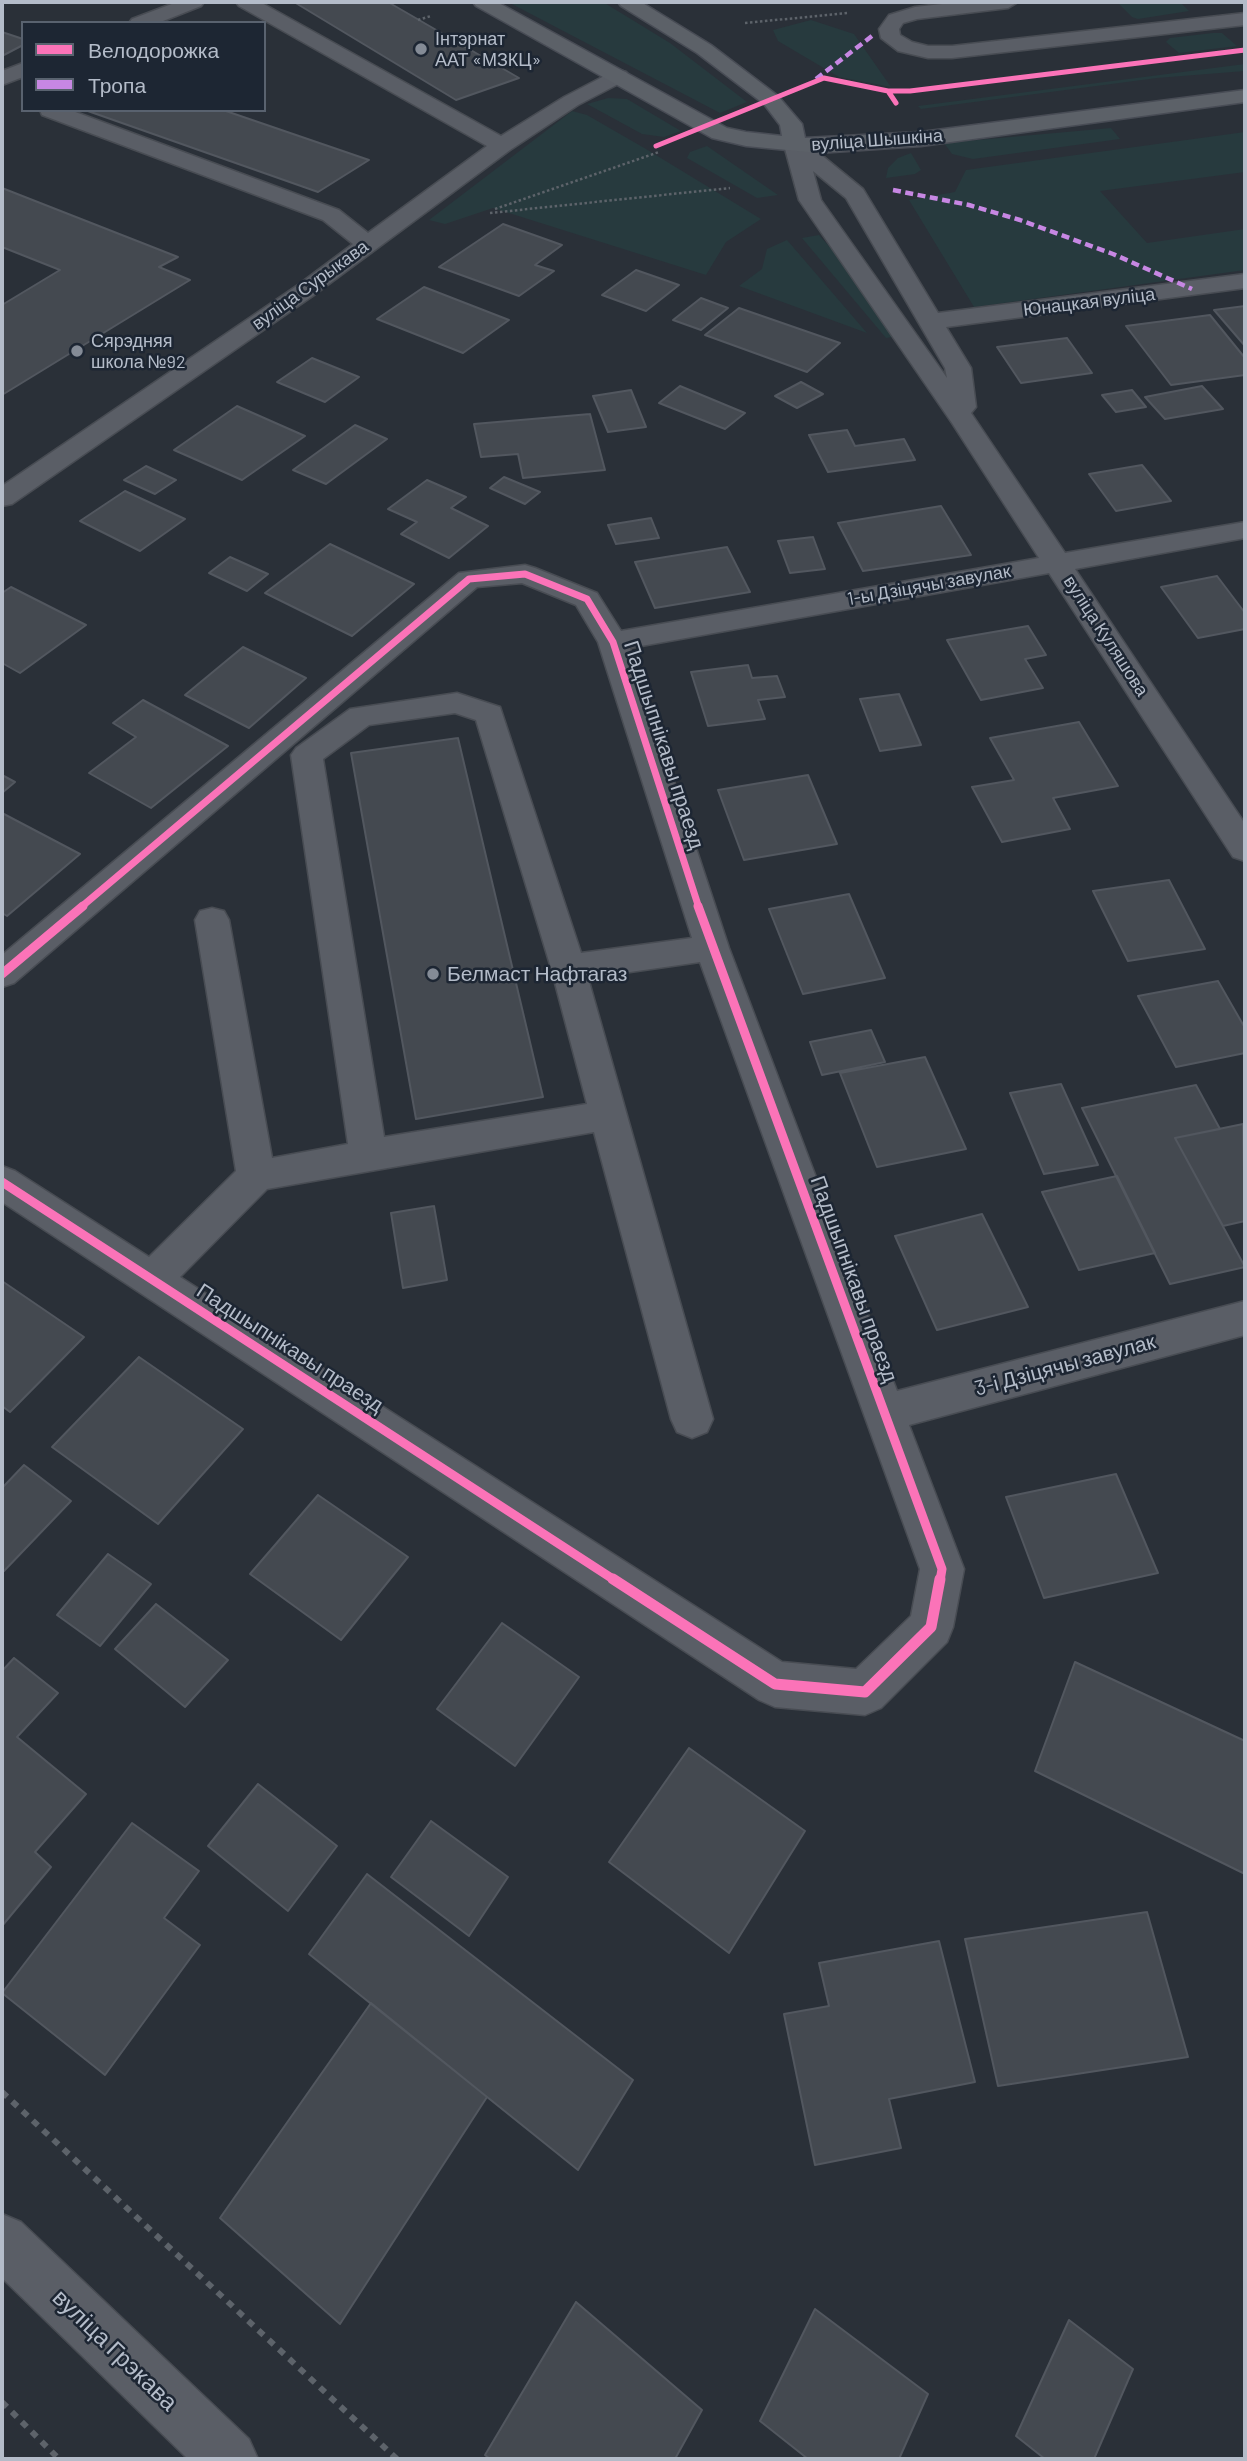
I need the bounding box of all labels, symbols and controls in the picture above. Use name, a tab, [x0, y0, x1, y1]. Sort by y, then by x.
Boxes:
legend	[21, 21, 266, 112]
place label: Інтэрнат ААТ «МЗКЦ»	[435, 28, 541, 70]
text: Велодорожка	[88, 37, 219, 62]
marker: Інтэрнат ААТ «МЗКЦ»	[413, 41, 429, 57]
text: Тропа	[88, 72, 146, 97]
street label: вуліца Шышкіна	[810, 125, 944, 155]
street label: вуліца Сурыкава	[248, 236, 372, 334]
street label: Юнацкая вуліца	[1022, 283, 1156, 321]
place label: Сярэдняя школа №92	[91, 330, 186, 372]
marker: Сярэдняя школа №92	[69, 343, 85, 359]
street label: 1-ы Дзіцячы завулак	[846, 560, 1012, 610]
street label: вуліца Куляшова	[1059, 572, 1153, 700]
street label: Падшыпнікавы праезд	[618, 638, 710, 852]
place label: Белмаст Нафтагаз	[447, 961, 627, 987]
marker: Белмаст Нафтагаз	[425, 966, 441, 982]
street label: Падшыпнікавы праезд	[805, 1172, 903, 1386]
street label: Падшыпнікавы праезд	[192, 1278, 388, 1418]
street label: 3-і Дзіцячы завулак	[972, 1329, 1158, 1401]
street label: вуліца Грэкава	[47, 2283, 183, 2417]

